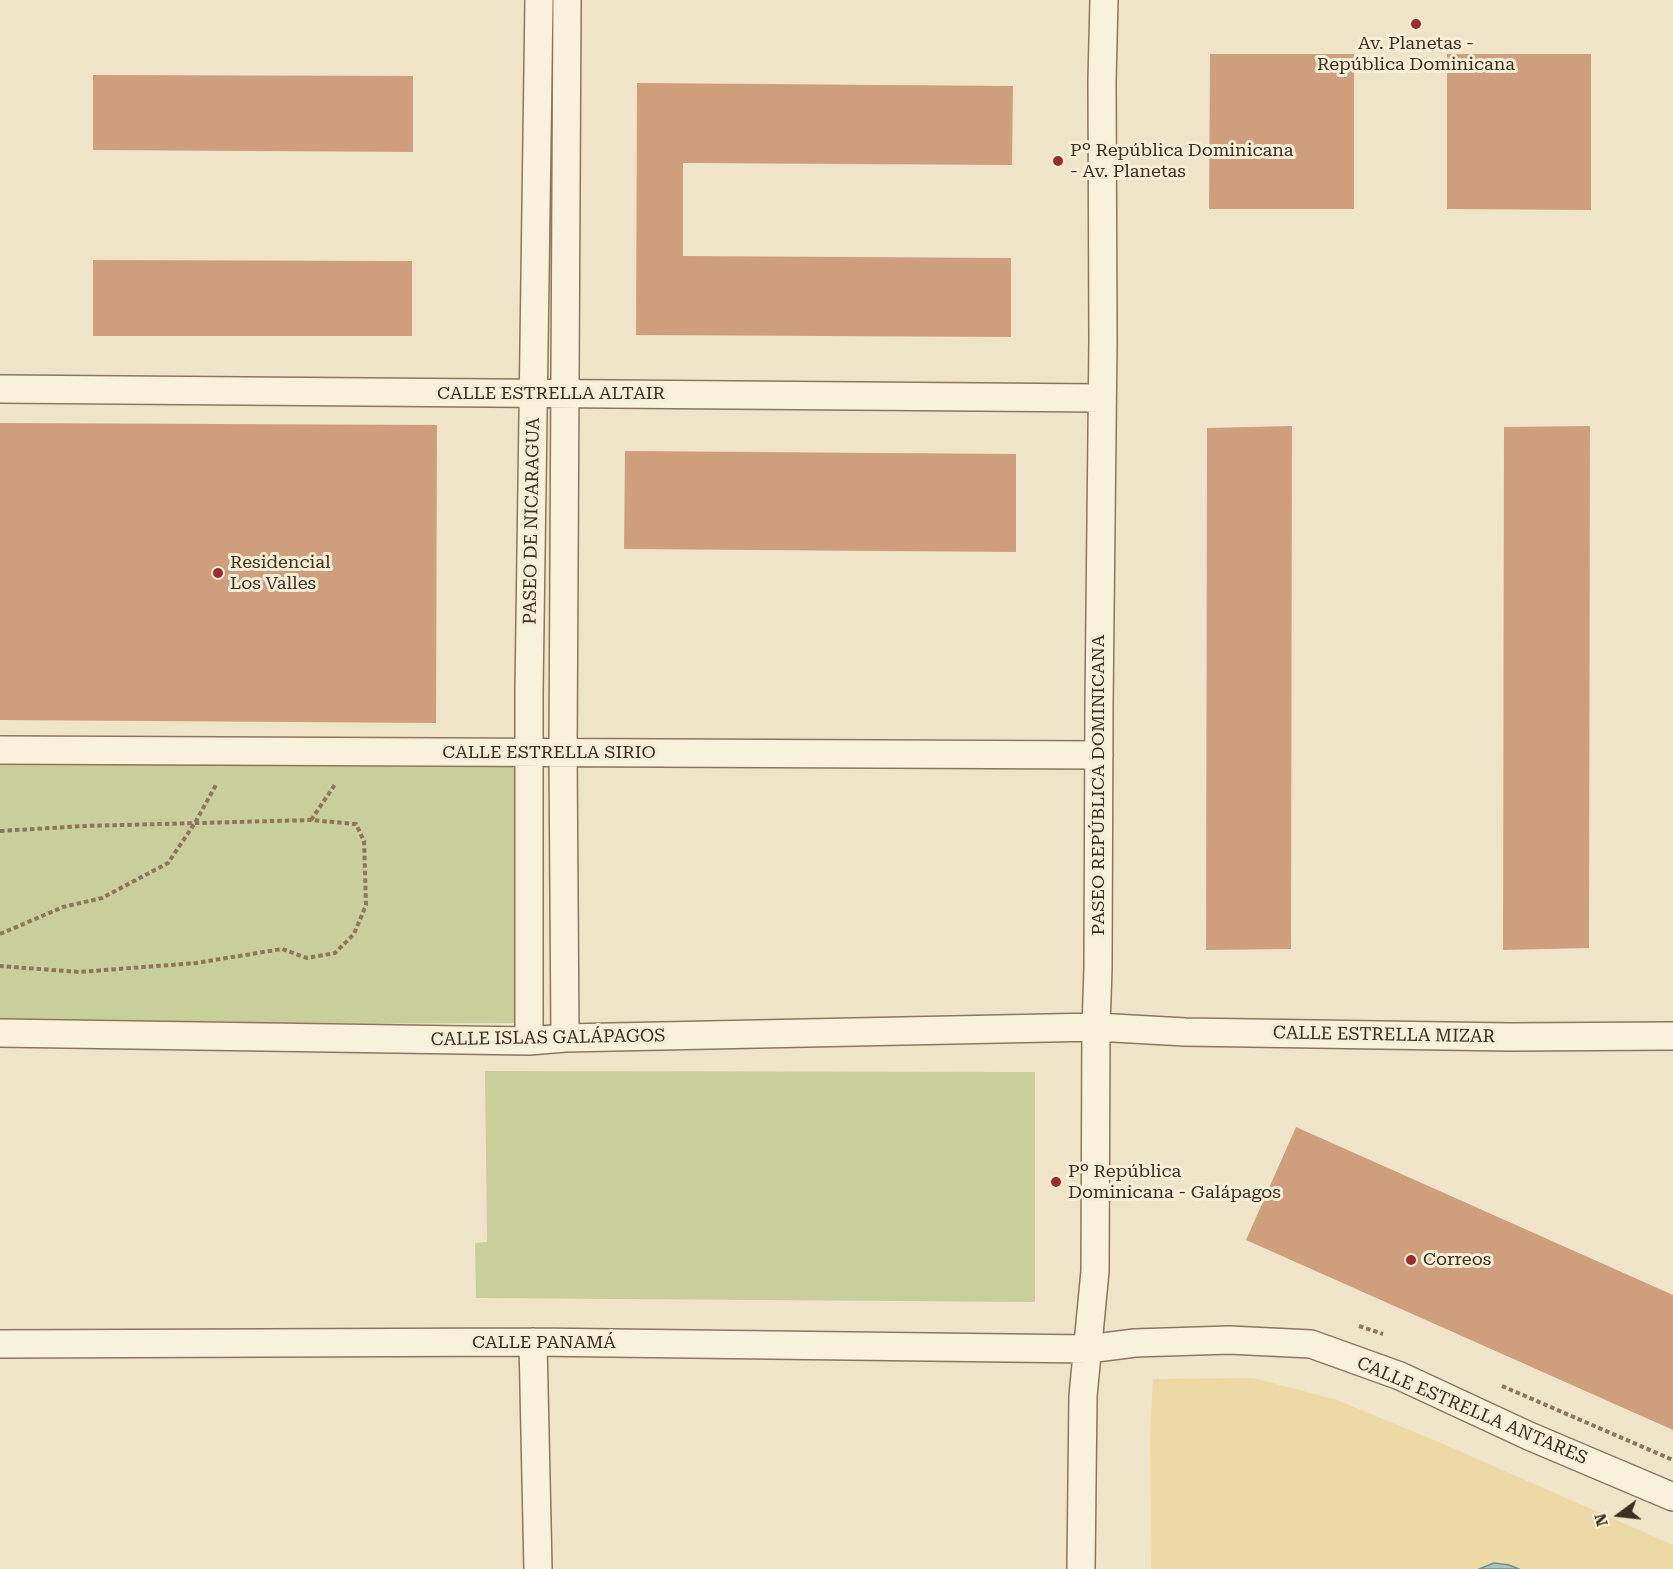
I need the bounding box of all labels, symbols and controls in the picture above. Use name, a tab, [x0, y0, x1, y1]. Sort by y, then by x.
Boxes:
marker: Av. Planetas - República Dominicana	[1409, 17, 1423, 31]
place label: Av. Planetas - República Dominicana	[1317, 33, 1515, 76]
place label: Pº República Dominicana - Av. Planetas	[1070, 140, 1294, 182]
marker: Pº República Dominicana - Av. Planetas	[1051, 154, 1065, 168]
street label: CALLE ESTRELLA ALTAIR	[437, 383, 665, 405]
street label: PASEO DE NICARAGUA	[519, 417, 545, 625]
place label: Residencial Los Valles	[230, 552, 331, 594]
marker: Residencial Los Valles	[211, 566, 225, 580]
street label: PASEO REPÚBLICA DOMINICANA	[1088, 635, 1110, 935]
street label: CALLE ESTRELLA SIRIO	[442, 742, 656, 764]
street label: CALLE ESTRELLA MIZAR	[1273, 1022, 1495, 1048]
street label: CALLE ISLAS GALÁPAGOS	[430, 1025, 666, 1051]
place label: Pº República Dominicana - Galápagos	[1068, 1161, 1281, 1204]
marker: Pº República Dominicana - Galápagos	[1049, 1175, 1063, 1189]
place label: Correos	[1423, 1249, 1491, 1271]
marker: Correos	[1404, 1253, 1418, 1267]
street label: CALLE PANAMÁ	[472, 1332, 616, 1354]
street label: CALLE ESTRELLA ANTARES	[1353, 1353, 1591, 1469]
north arrow	[1589, 1485, 1649, 1545]
text: N	[1590, 1511, 1612, 1528]

